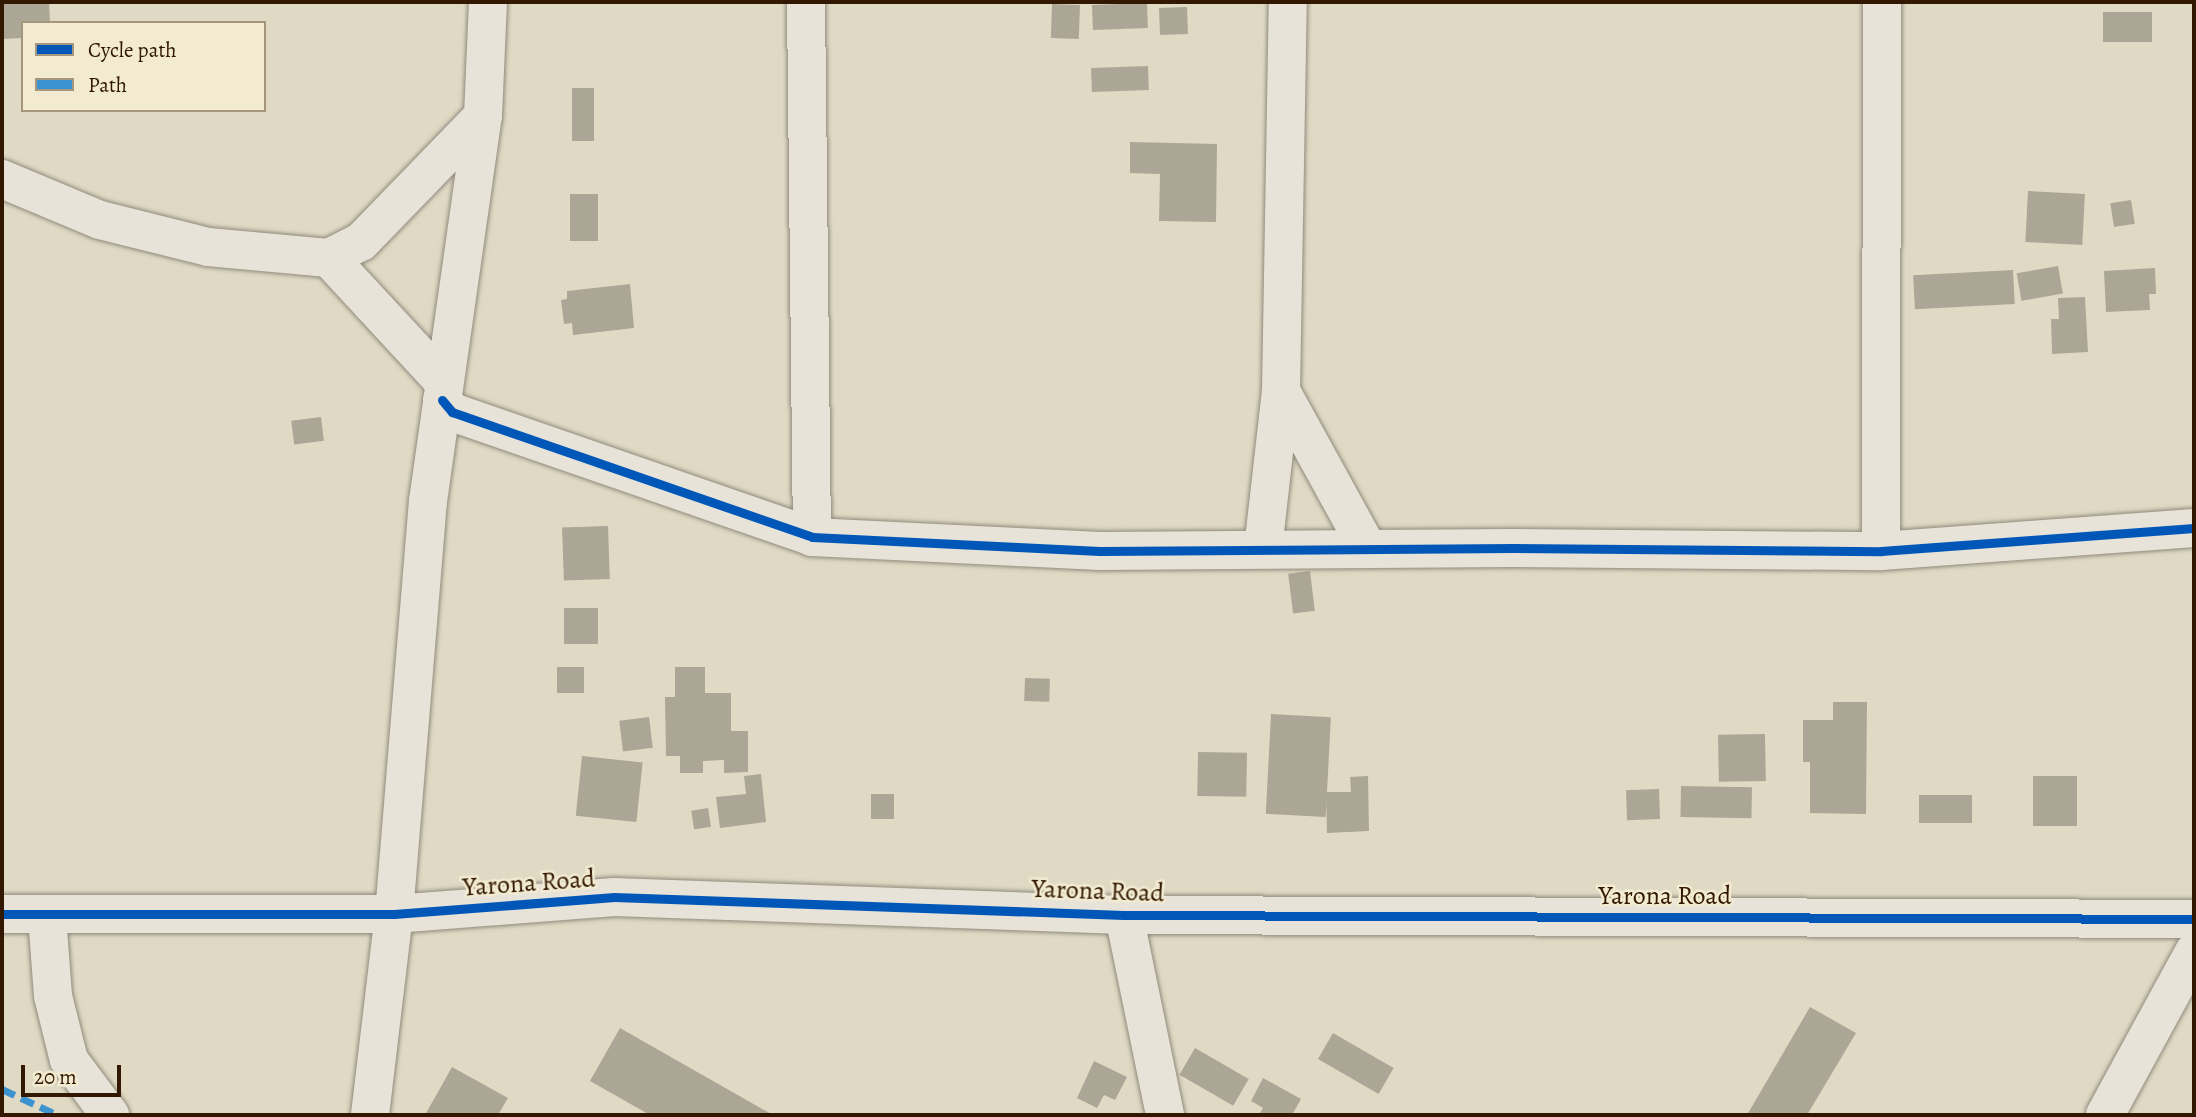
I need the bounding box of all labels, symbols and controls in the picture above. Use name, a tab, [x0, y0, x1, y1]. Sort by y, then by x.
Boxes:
legend	[21, 21, 266, 112]
text: Cycle path	[88, 36, 177, 64]
text: Path	[88, 71, 127, 99]
street label: Yarona Road	[462, 863, 596, 903]
street label: Yarona Road	[1031, 873, 1165, 909]
street label: Yarona Road	[1599, 880, 1731, 912]
scale bar	[24, 1050, 124, 1094]
text: 20 m	[34, 1063, 77, 1091]

